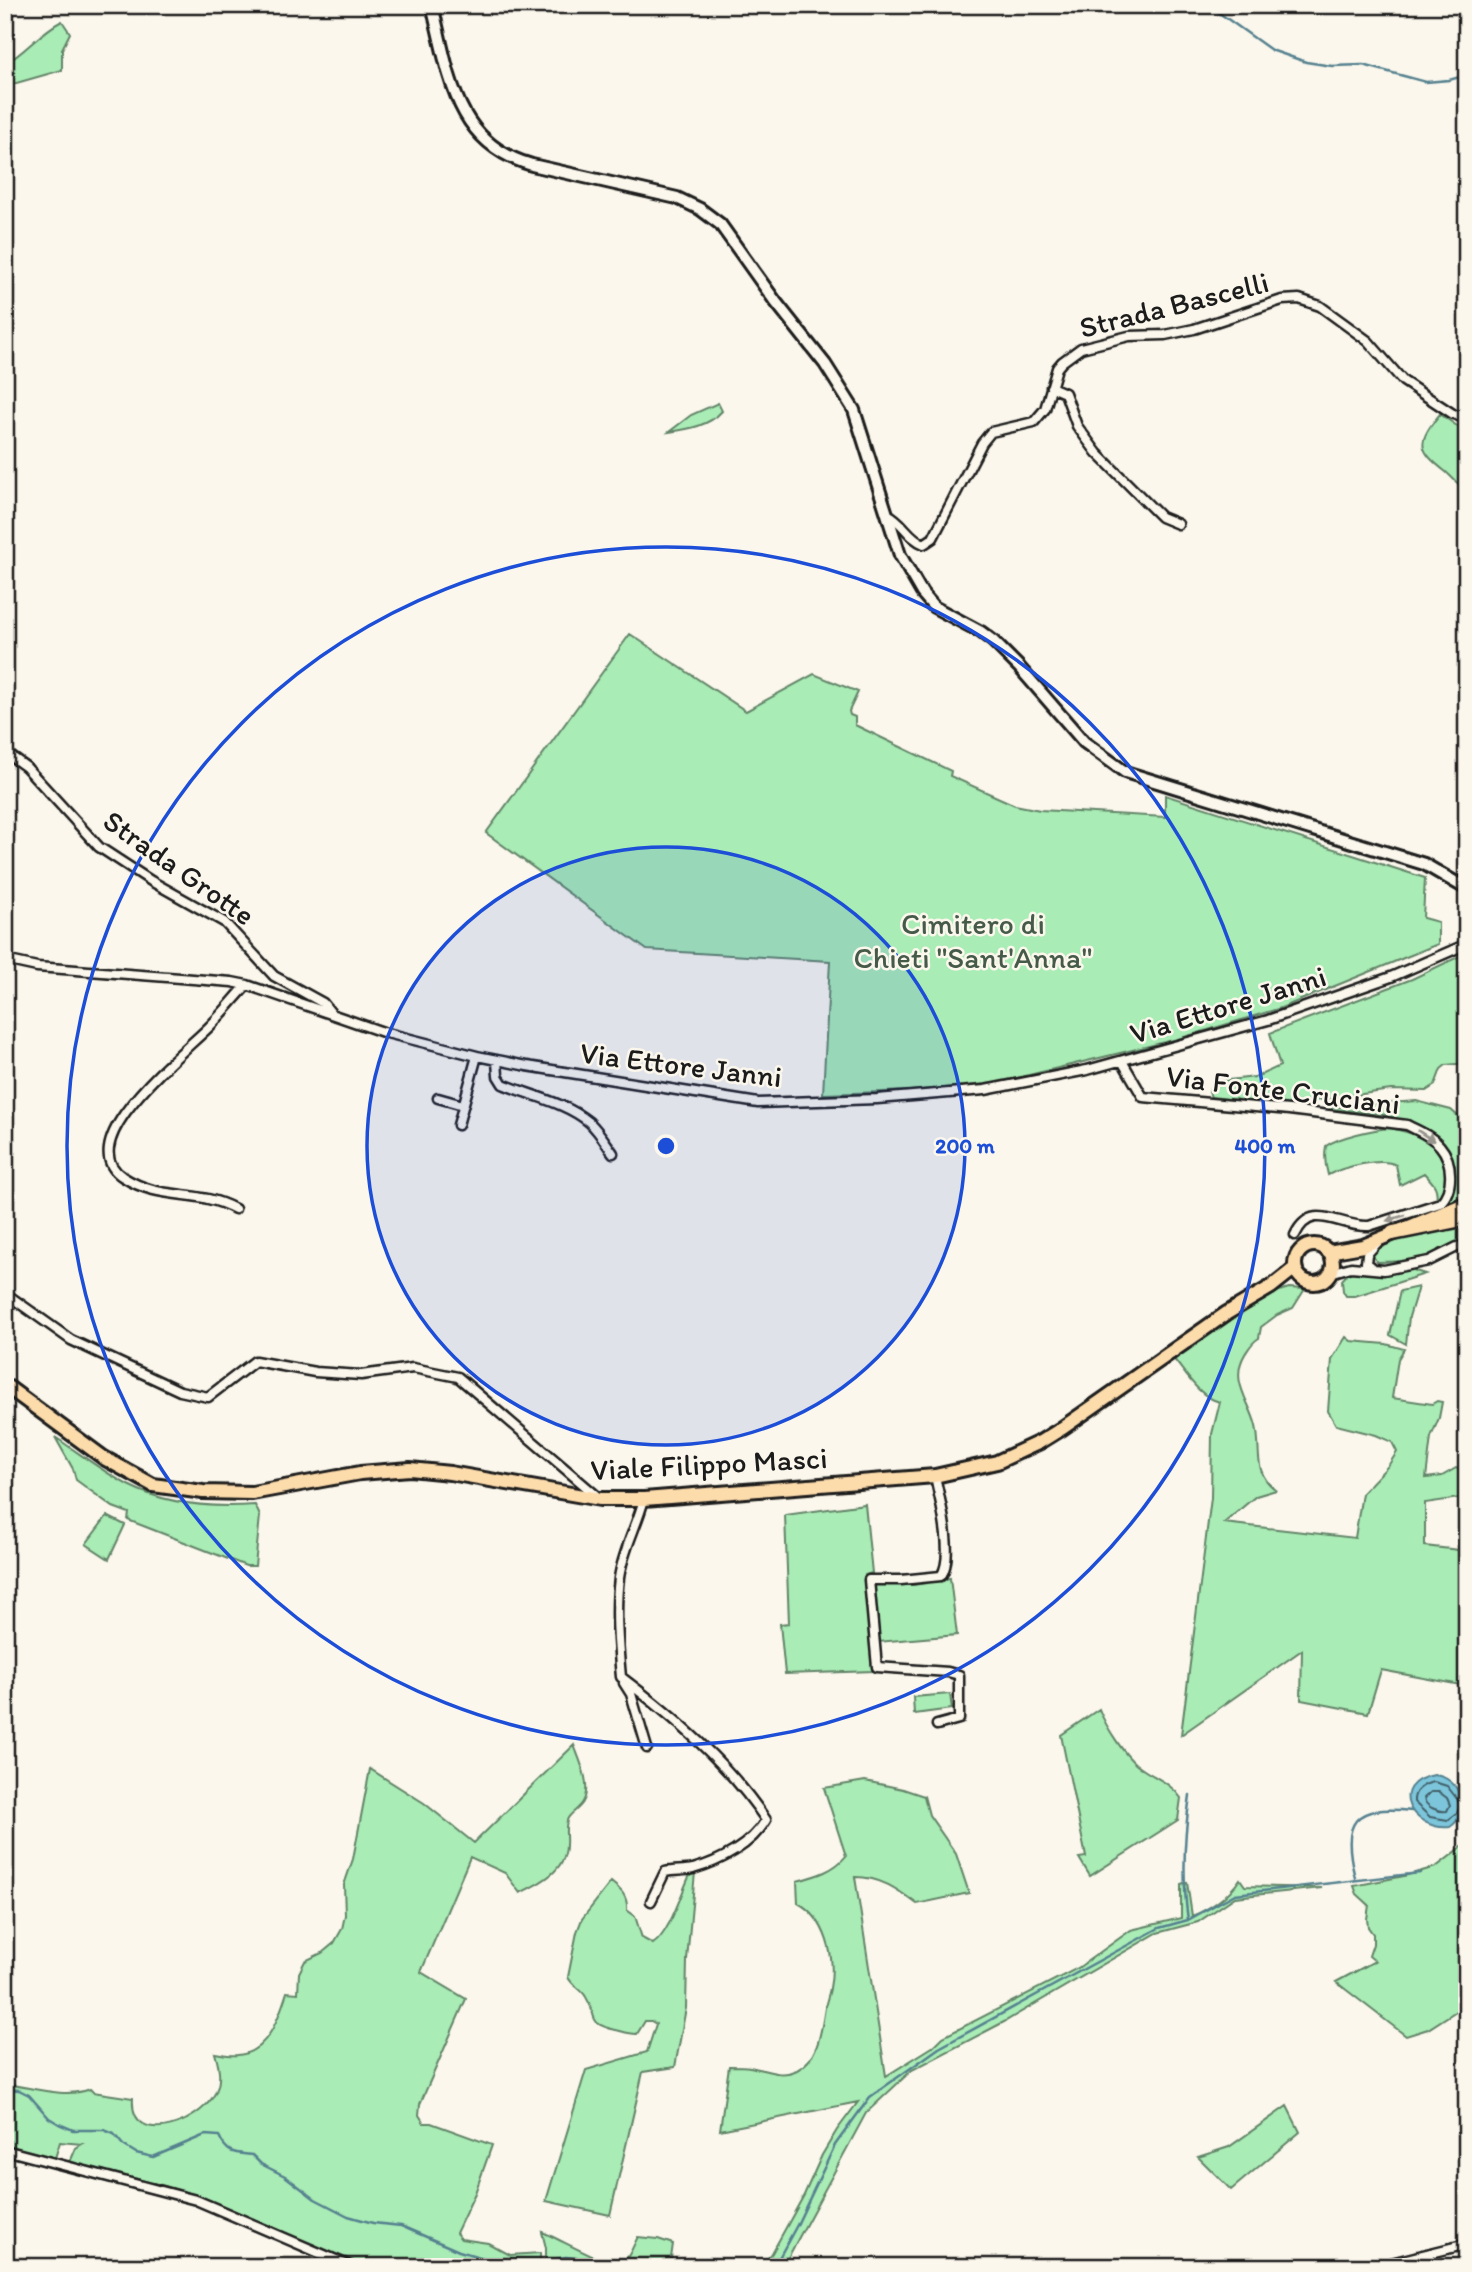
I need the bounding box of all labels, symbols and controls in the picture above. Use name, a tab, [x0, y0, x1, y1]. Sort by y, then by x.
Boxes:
street label: Strada Bascelli	[1075, 263, 1272, 346]
street label: Strada Grotte	[96, 802, 262, 933]
park label: Cimitero di Chieti "Sant'Anna"	[853, 905, 1093, 976]
street label: Via Ettore Janni	[1125, 957, 1330, 1052]
street label: Via Ettore Janni	[578, 1034, 784, 1095]
street label: Via Fonte Cruciani	[1164, 1057, 1402, 1122]
one-way arrow	[1416, 1130, 1436, 1143]
text: 200 m	[935, 1133, 995, 1158]
text: 400 m	[1235, 1133, 1296, 1158]
centre of rings	[654, 1134, 678, 1158]
one-way arrow	[1385, 1213, 1406, 1223]
street label: Viale Filippo Masci	[590, 1439, 828, 1488]

